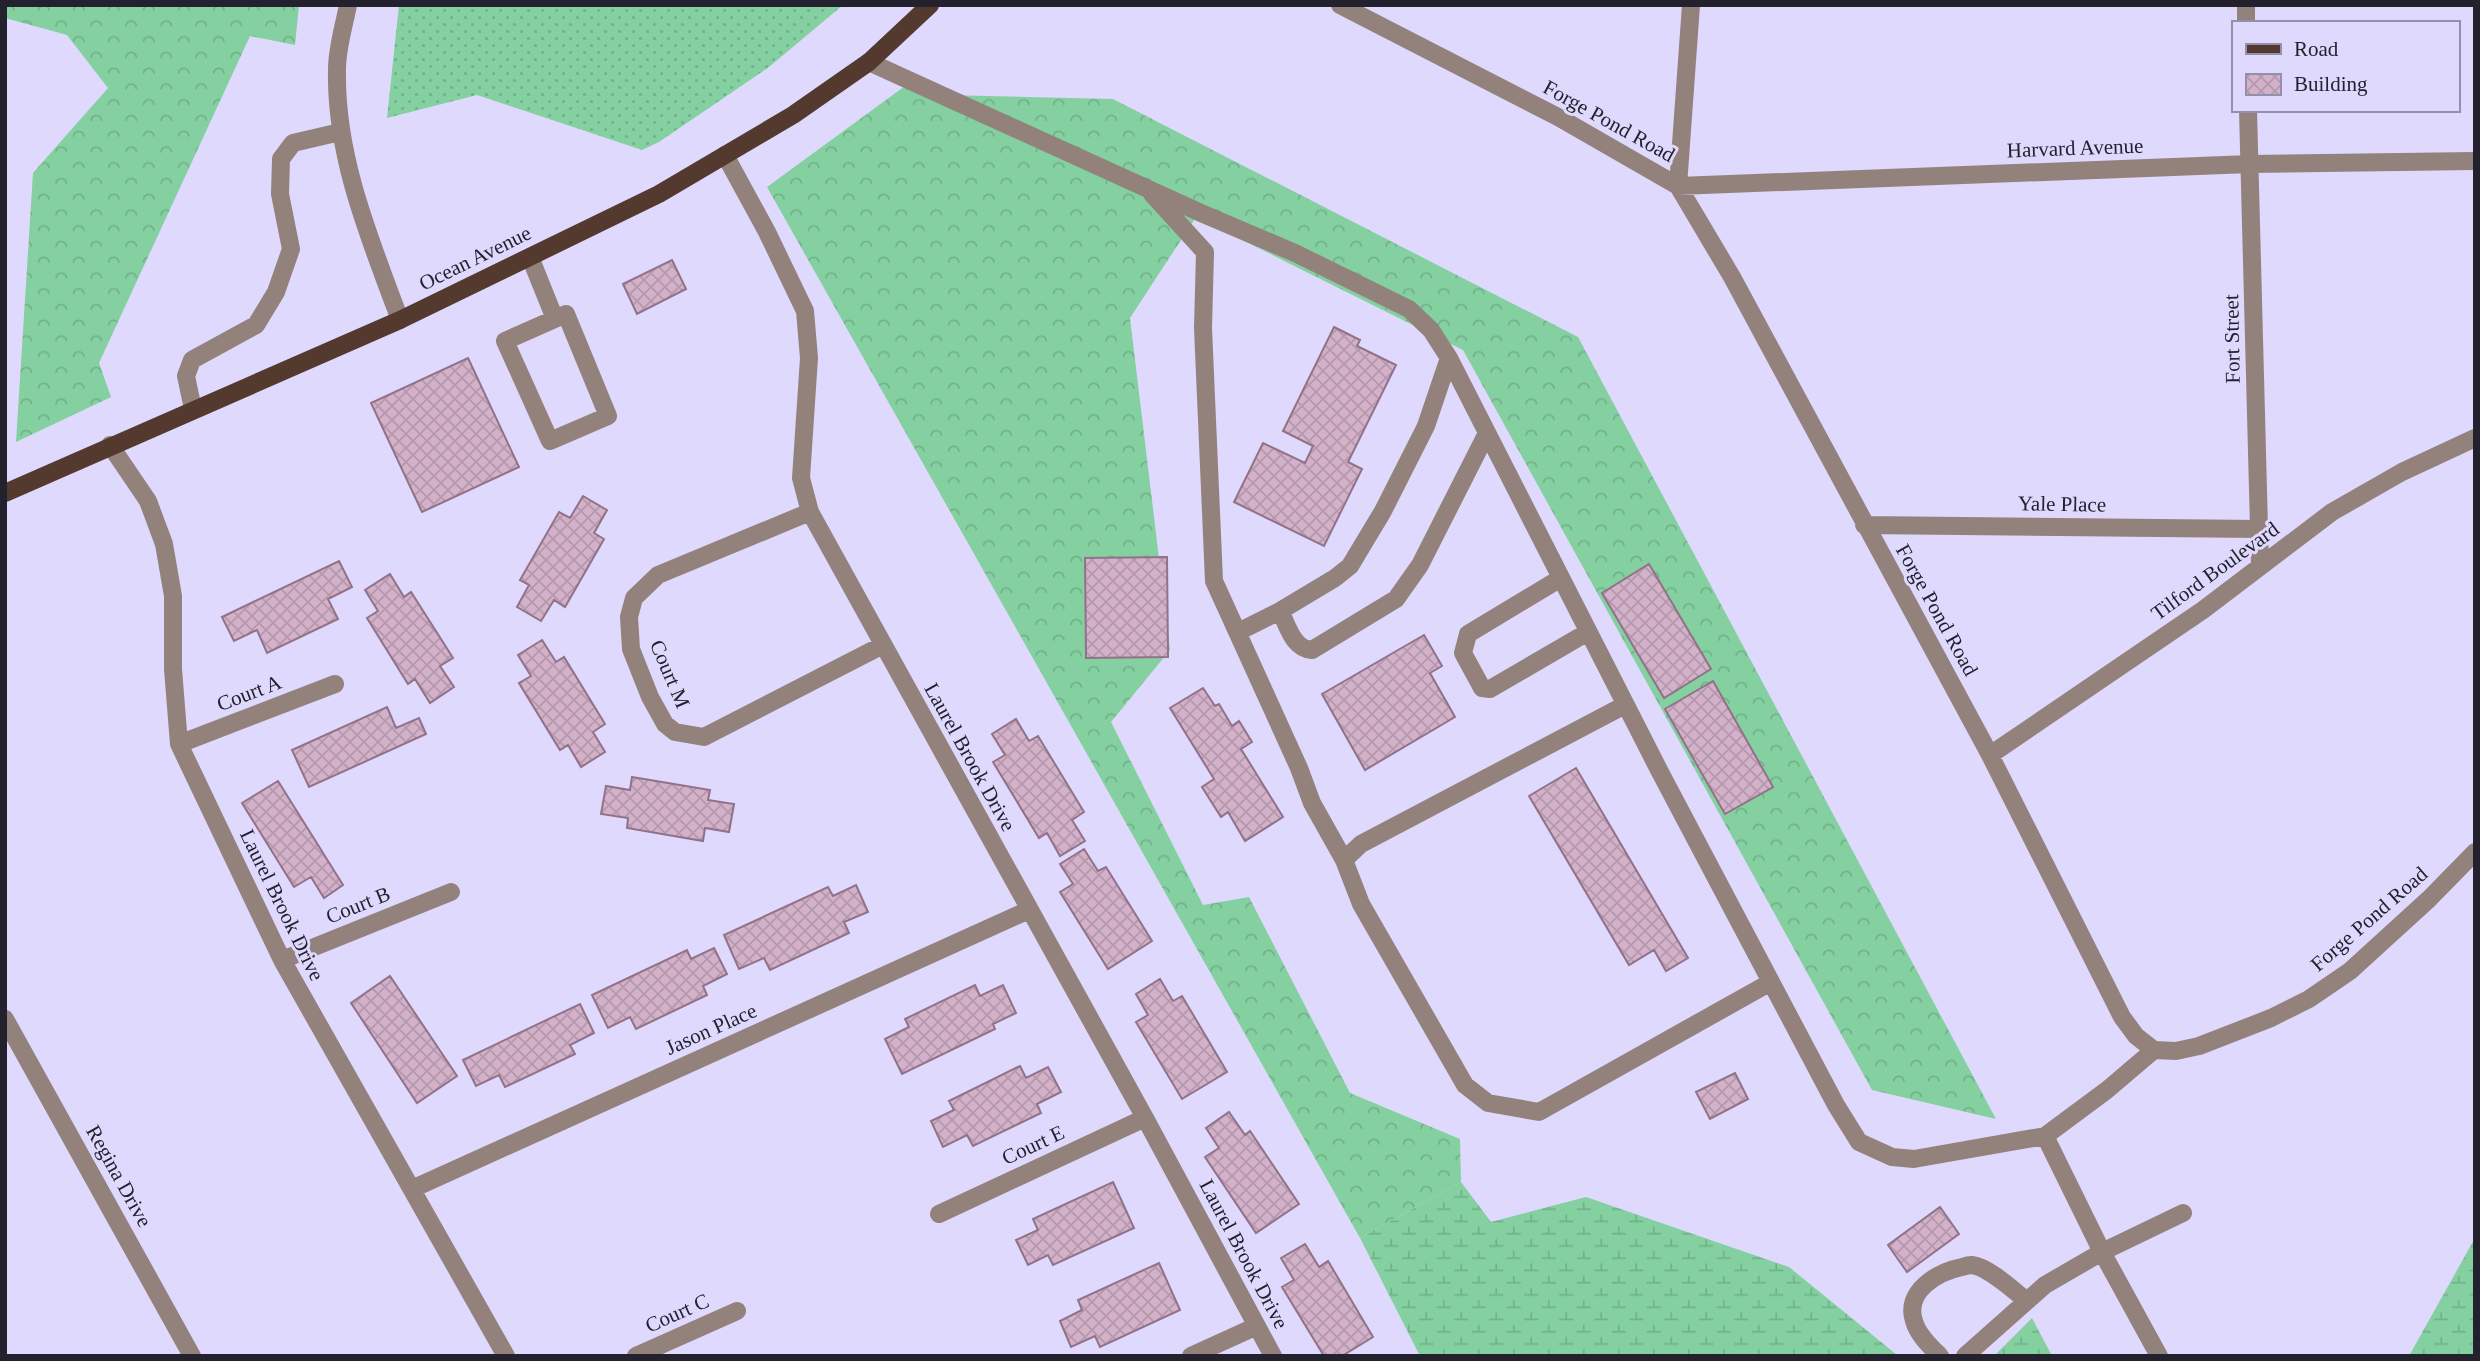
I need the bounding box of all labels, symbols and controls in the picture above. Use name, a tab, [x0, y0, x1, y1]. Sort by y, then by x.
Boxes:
legend	[2232, 21, 2459, 112]
text: Road	[2294, 37, 2339, 61]
text: Building	[2294, 72, 2368, 96]
street label: Forge Pond Road	[1539, 75, 1679, 167]
street label: Harvard Avenue	[2006, 134, 2144, 162]
street label: Ocean Avenue	[415, 221, 535, 295]
street label: Fort Street	[2219, 294, 2245, 384]
street label: Yale Place	[2018, 491, 2106, 517]
street label: Tilford Boulevard	[2147, 516, 2284, 625]
street label: Forge Pond Road	[1891, 540, 1983, 680]
street label: Court M	[645, 636, 695, 712]
street label: Court A	[213, 669, 285, 716]
street label: Laurel Brook Drive	[919, 679, 1021, 835]
street label: Laurel Brook Drive	[235, 825, 329, 985]
street label: Forge Pond Road	[2306, 862, 2433, 976]
street label: Court B	[322, 881, 394, 929]
street label: Jason Place	[662, 998, 760, 1060]
street label: Court E	[998, 1120, 1068, 1170]
street label: Regina Drive	[81, 1121, 157, 1231]
street label: Laurel Brook Drive	[1195, 1175, 1293, 1333]
street label: Court C	[641, 1288, 713, 1338]

